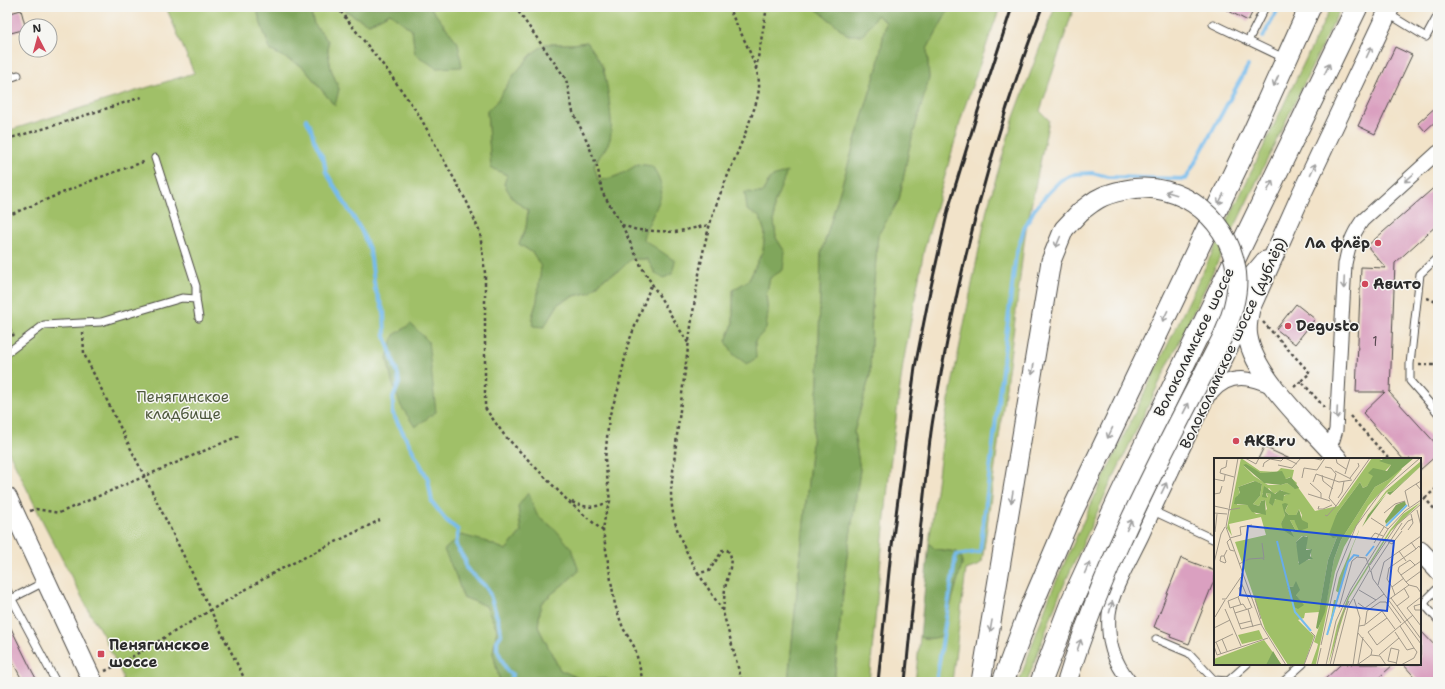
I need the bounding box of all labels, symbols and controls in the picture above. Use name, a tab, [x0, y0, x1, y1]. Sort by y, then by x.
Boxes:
north arrow	[18, 18, 58, 58]
text: N	[32, 21, 42, 36]
one-way arrow	[1366, 46, 1373, 58]
one-way arrow	[1324, 63, 1331, 75]
one-way arrow	[1272, 74, 1279, 86]
one-way arrow	[1310, 164, 1317, 176]
one-way arrow	[1404, 174, 1414, 183]
one-way arrow	[1267, 180, 1274, 192]
one-way arrow	[1165, 189, 1178, 196]
one-way arrow	[1217, 192, 1224, 204]
place label: Ла флёр	[1305, 233, 1370, 253]
street label: Волоколамское шоссе (дублёр)	[1175, 234, 1291, 452]
one-way arrow	[1054, 235, 1062, 247]
marker: Ла флёр	[1373, 238, 1383, 248]
street label: Волоколамское шоссе	[1149, 264, 1239, 420]
place label: Авито	[1373, 274, 1421, 294]
one-way arrow	[1341, 276, 1348, 289]
marker: Авито	[1360, 279, 1370, 289]
one-way arrow	[1161, 310, 1168, 322]
place label: Degusto	[1296, 316, 1359, 336]
marker: Degusto	[1283, 321, 1293, 331]
house number: 1	[1372, 333, 1378, 350]
one-way arrow	[1029, 362, 1037, 375]
park label: Пенягинское кладбище	[137, 387, 229, 424]
one-way arrow	[1183, 402, 1190, 414]
one-way arrow	[1334, 406, 1341, 419]
one-way arrow	[1106, 427, 1113, 439]
place label: AKB.ru	[1244, 431, 1296, 451]
marker: AKB.ru	[1231, 436, 1241, 446]
inset map	[1214, 458, 1421, 665]
one-way arrow	[1161, 482, 1168, 494]
one-way arrow	[1008, 491, 1016, 504]
one-way arrow	[1126, 519, 1133, 531]
one-way arrow	[1084, 562, 1091, 574]
one-way arrow	[1108, 600, 1115, 613]
one-way arrow	[986, 619, 994, 632]
place label: Пенягинское шоссе	[109, 635, 210, 672]
one-way arrow	[1075, 639, 1083, 651]
marker: Пенягинское шоссе	[96, 649, 106, 659]

